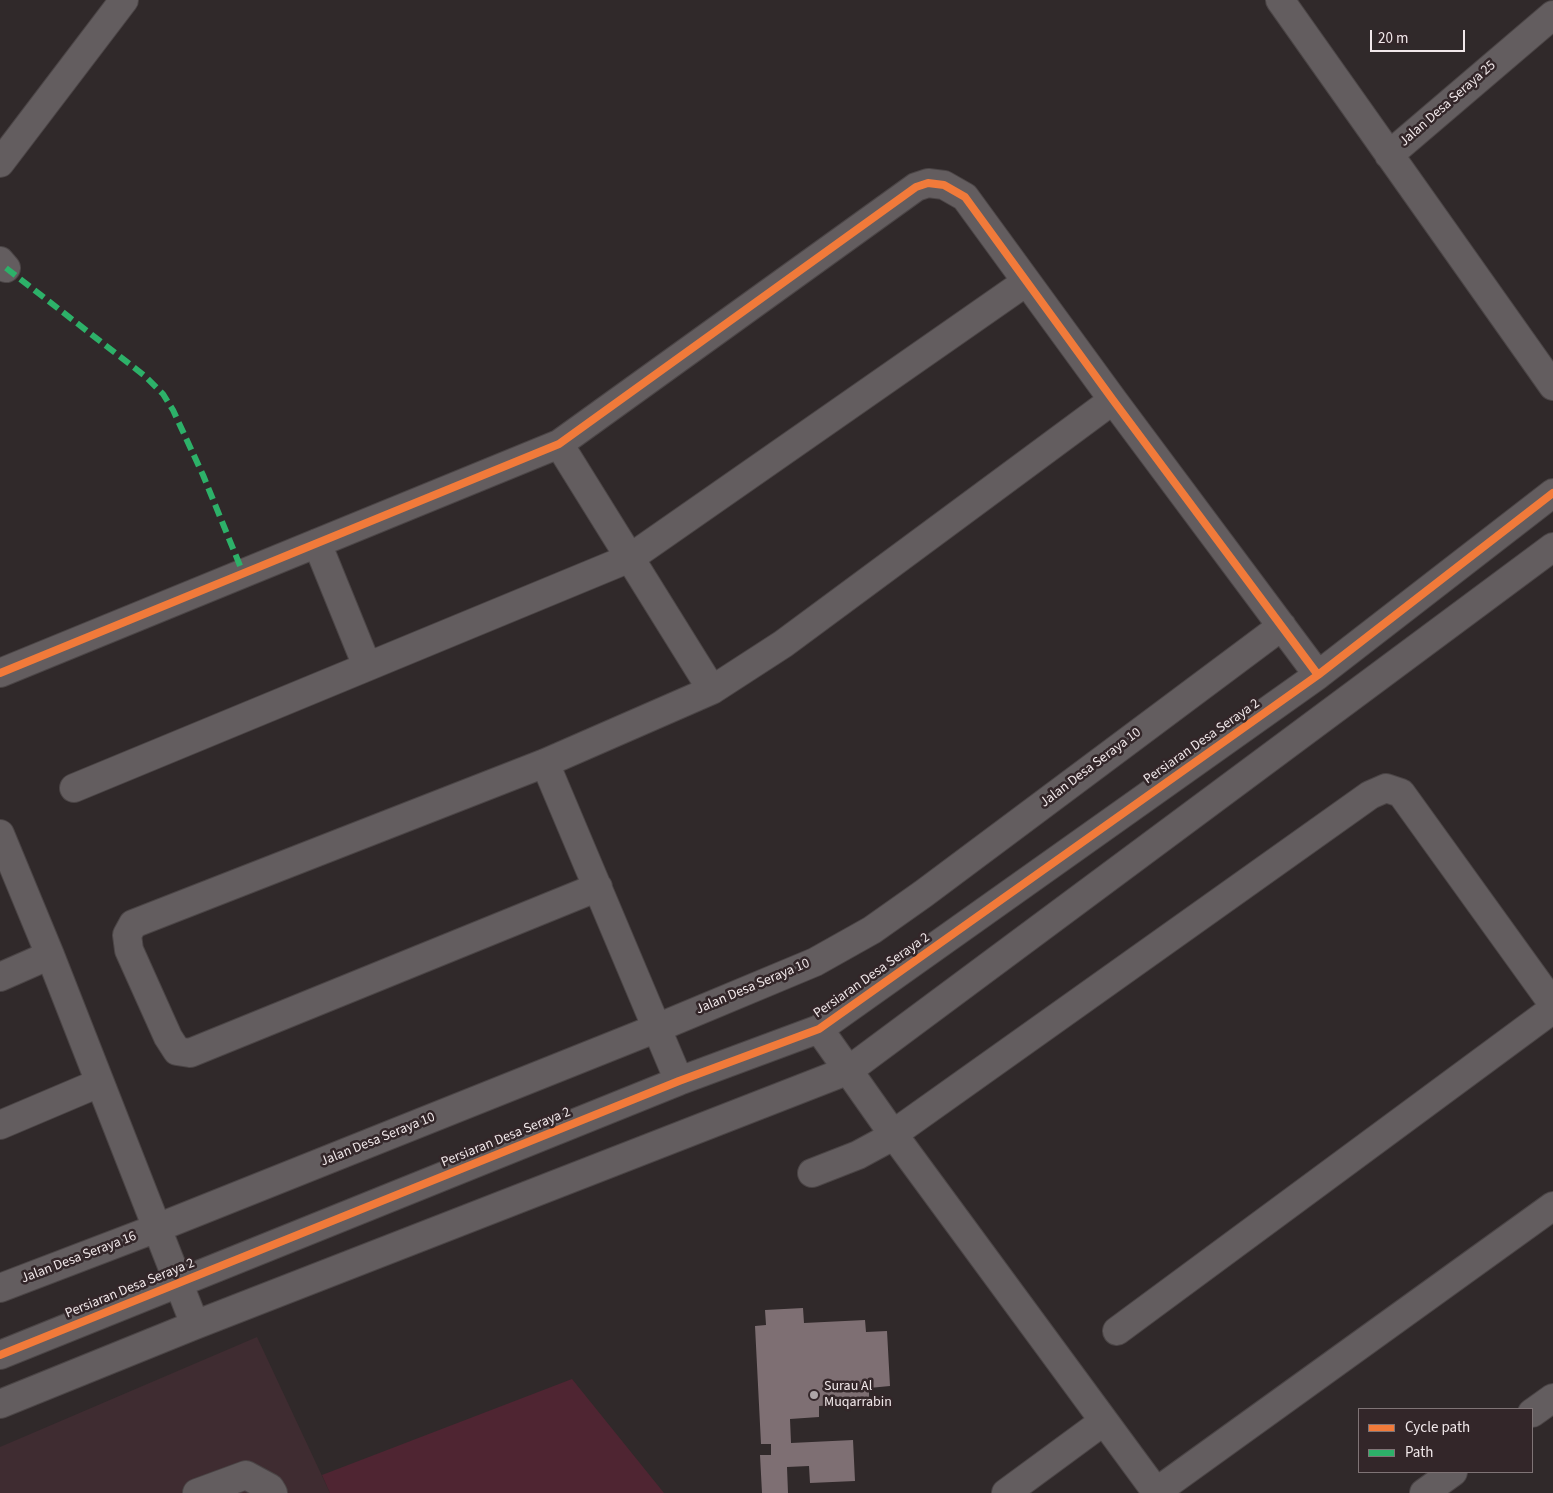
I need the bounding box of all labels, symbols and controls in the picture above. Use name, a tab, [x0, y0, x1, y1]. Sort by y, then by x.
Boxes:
scale bar	[1373, 20, 1468, 52]
text: 20 m	[1378, 28, 1408, 49]
street label: Jalan Desa Seraya 25	[1396, 58, 1500, 150]
street label: Persiaran Desa Seraya 2	[1141, 696, 1263, 788]
street label: Jalan Desa Seraya 10	[1037, 725, 1145, 811]
street label: Persiaran Desa Seraya 2	[811, 930, 933, 1022]
street label: Jalan Desa Seraya 10	[693, 955, 813, 1019]
street label: Persiaran Desa Seraya 2	[439, 1104, 573, 1172]
street label: Jalan Desa Seraya 10	[318, 1109, 438, 1171]
street label: Jalan Desa Seraya 16	[19, 1228, 139, 1288]
street label: Persiaran Desa Seraya 2	[63, 1255, 197, 1323]
place label: Surau Al Muqarrabin	[824, 1379, 892, 1411]
marker: Surau Al Muqarrabin	[808, 1389, 820, 1401]
legend	[1358, 1408, 1533, 1473]
text: Cycle path	[1405, 1417, 1470, 1438]
text: Path	[1405, 1442, 1433, 1463]

